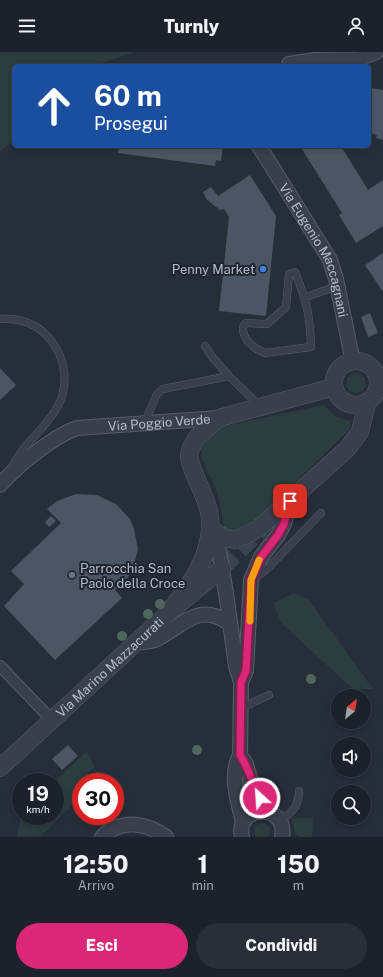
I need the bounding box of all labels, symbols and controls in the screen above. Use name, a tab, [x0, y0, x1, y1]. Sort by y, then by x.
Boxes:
icon: menu	[16, 15, 38, 37]
icon: person	[345, 15, 367, 37]
text: Turnly	[164, 16, 219, 37]
text: 60 m	[94, 79, 162, 112]
icon: ahead	[28, 80, 80, 132]
text: Prosegui	[94, 113, 168, 134]
street label: Via Eugenio Maccagnani	[276, 181, 351, 318]
place label: Penny Market	[172, 262, 255, 277]
marker: Penny Market	[258, 264, 268, 274]
street label: Via Poggio Verde	[107, 412, 211, 434]
pin	[273, 484, 307, 518]
icon: arrive	[279, 490, 301, 512]
place label: Parrocchia San Paolo della Croce	[80, 561, 185, 591]
marker: Parrocchia San Paolo della Croce	[67, 570, 77, 580]
street label: Via Marino Mazzacurati	[53, 614, 167, 721]
north arrow	[331, 689, 371, 729]
map controls	[331, 689, 371, 825]
button: sound	[331, 737, 371, 777]
speed limit sign: 30	[72, 773, 124, 825]
position arrow	[239, 777, 281, 819]
text: 19	[27, 782, 49, 806]
button: search	[331, 785, 371, 825]
text: km/h	[26, 803, 50, 815]
text: 12:50	[63, 850, 129, 878]
text: 1	[198, 850, 208, 878]
text: 150	[277, 850, 320, 878]
text: Arrivo	[78, 878, 114, 893]
text: min	[192, 878, 214, 893]
text: m	[293, 878, 304, 893]
button: Esci	[16, 923, 188, 969]
button: Condividi	[196, 923, 367, 969]

